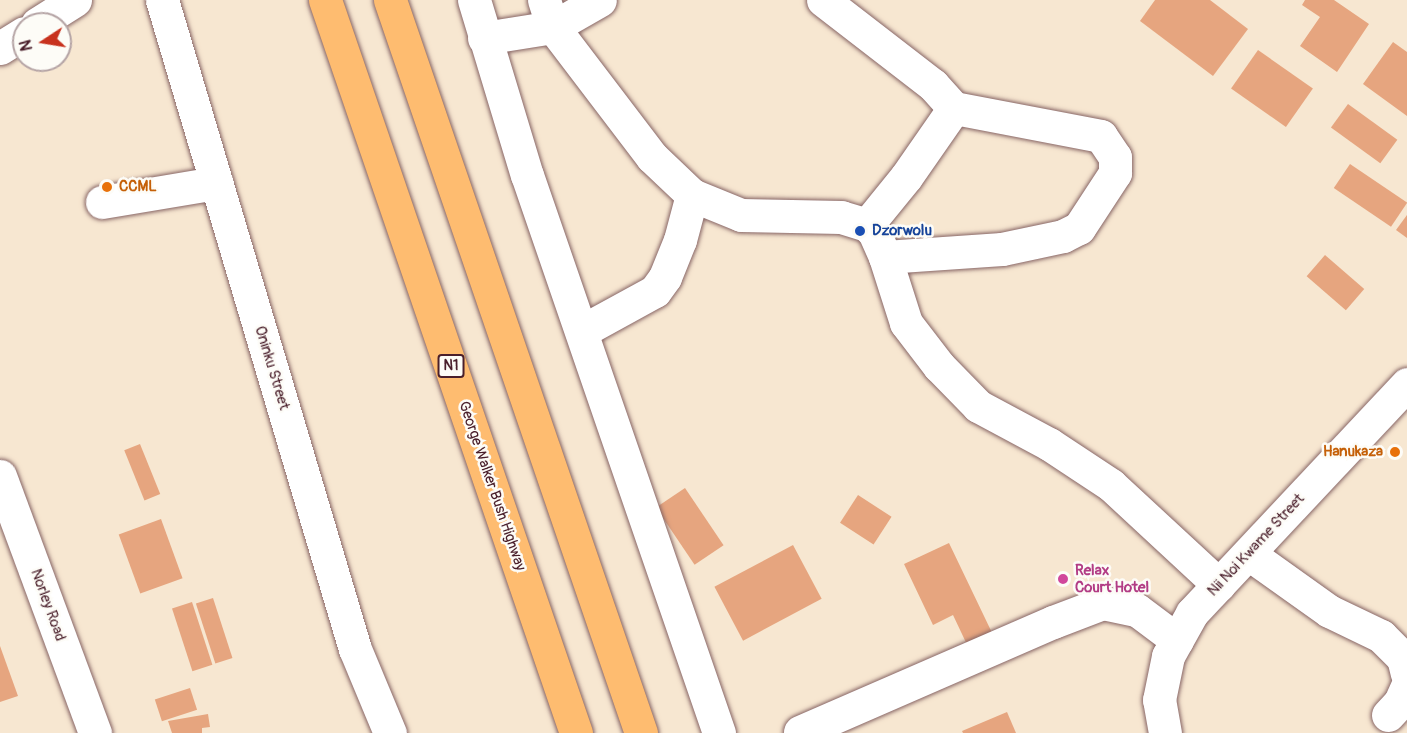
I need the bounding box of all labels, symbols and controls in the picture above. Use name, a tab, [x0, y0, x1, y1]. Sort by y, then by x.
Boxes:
north arrow	[12, 12, 72, 72]
text: N	[15, 38, 37, 53]
place label: CCML	[119, 178, 157, 196]
marker: CCML	[100, 180, 114, 194]
place label: Dzorwolu	[872, 222, 932, 240]
marker: Dzorwolu	[853, 224, 867, 238]
street label: Oninku Street	[251, 324, 293, 412]
road number: N1	[438, 355, 464, 377]
street label: George Walker Bush Highway	[455, 399, 529, 573]
place label: Hanukaza	[1323, 443, 1383, 461]
marker: Hanukaza	[1388, 445, 1402, 459]
street label: Nii Noi Kwame Street	[1204, 490, 1308, 600]
place label: Relax Court Hotel	[1075, 561, 1149, 596]
street label: Norley Road	[27, 567, 69, 643]
marker: Relax Court Hotel	[1056, 572, 1070, 586]

